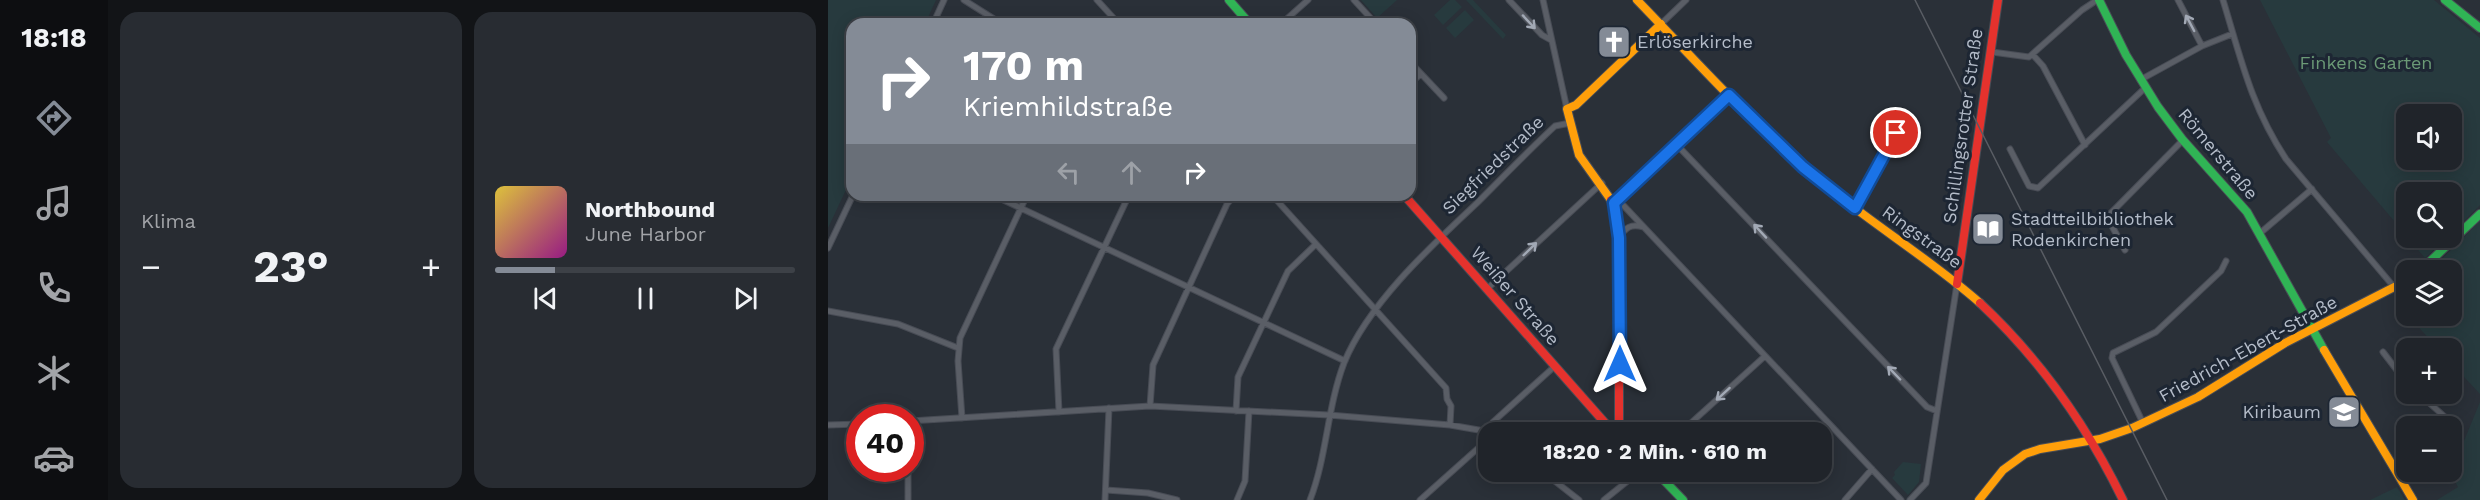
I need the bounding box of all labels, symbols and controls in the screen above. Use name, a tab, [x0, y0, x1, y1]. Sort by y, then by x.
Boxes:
one-way arrow	[1522, 14, 1536, 29]
one-way arrow	[2184, 15, 2196, 32]
text: 18:18	[21, 22, 87, 54]
church icon: Erlöserkirche	[1596, 24, 1632, 60]
street label: Schillingsrotter Straße	[1938, 27, 1987, 225]
place label: Erlöserkirche	[1637, 31, 1753, 52]
text: 170 m	[963, 41, 1084, 90]
icon: right	[864, 42, 942, 120]
park label: Finkens Garten	[2299, 52, 2433, 73]
text: Kriemhildstraße	[963, 91, 1173, 123]
icon: directions	[33, 97, 75, 139]
street label: Römerstraße	[2174, 104, 2263, 204]
map controls	[2396, 104, 2462, 482]
button: sound	[2396, 104, 2462, 170]
pin	[1870, 107, 1921, 158]
street label: Siegfriedstraße	[1438, 111, 1548, 218]
icon: arrive	[1879, 116, 1912, 149]
icon: left	[1052, 156, 1085, 189]
icon: ahead	[1115, 156, 1148, 189]
icon: right	[1178, 156, 1211, 189]
icon: music	[33, 182, 75, 224]
button: search	[2396, 182, 2462, 248]
text: Northbound	[585, 197, 715, 222]
street label: Ringstraße	[1878, 201, 1966, 272]
place label: Stadtteilbibliothek Rodenkirchen	[2011, 208, 2174, 250]
text: Klima	[141, 209, 196, 233]
library icon: Stadtteilbibliothek Rodenkirchen	[1970, 211, 2006, 247]
text: June Harbor	[585, 222, 706, 246]
one-way arrow	[1752, 224, 1767, 239]
text: 23°	[253, 240, 329, 293]
street label: Weißer Straße	[1467, 242, 1564, 349]
one-way arrow	[1522, 242, 1537, 256]
text: −	[141, 247, 161, 286]
text: +	[421, 247, 441, 286]
button: layers	[2396, 260, 2462, 326]
icon: phone	[33, 267, 75, 309]
icon: previous	[529, 282, 562, 315]
icon: pause	[629, 282, 662, 315]
icon: next	[729, 282, 762, 315]
street label: Friedrich-Ebert-Straße	[2155, 291, 2341, 406]
position arrow	[1588, 332, 1652, 396]
button: +	[2396, 338, 2462, 404]
icon: climate	[33, 352, 75, 394]
one-way arrow	[1887, 365, 1901, 380]
one-way arrow	[1716, 387, 1731, 401]
school or university icon: Kiribaum	[2326, 394, 2362, 430]
place label: Kiribaum	[2243, 401, 2321, 422]
speed limit sign: 40	[846, 404, 924, 482]
button: −	[2396, 416, 2462, 482]
icon: car	[33, 437, 75, 479]
text: 18:20 · 2 Min. · 610 m	[1543, 439, 1767, 464]

